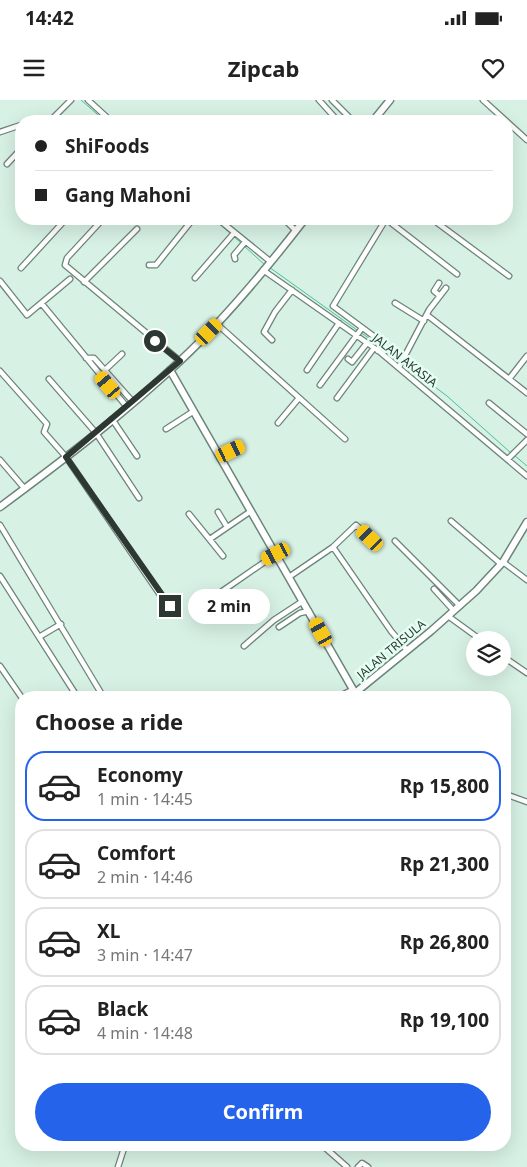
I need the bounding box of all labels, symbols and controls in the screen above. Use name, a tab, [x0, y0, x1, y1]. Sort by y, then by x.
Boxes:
text: 14:42	[25, 5, 74, 31]
text: Zipcab	[228, 53, 299, 83]
icon: menu	[20, 54, 48, 82]
icon: heart	[479, 54, 507, 82]
text: ShiFoods	[65, 133, 149, 159]
text: Gang Mahoni	[65, 182, 191, 208]
car	[193, 316, 224, 348]
street label: JALAN AKASIA	[368, 329, 441, 391]
route start	[144, 330, 166, 352]
car	[92, 369, 123, 401]
car	[214, 438, 247, 464]
car	[353, 522, 386, 554]
car	[259, 541, 292, 567]
callout: 2 min	[188, 588, 270, 624]
route end	[159, 595, 181, 617]
text: 2 min	[207, 595, 251, 617]
car	[307, 615, 334, 649]
street label: JALAN TRISULA	[352, 615, 429, 683]
map controls	[466, 631, 511, 676]
button: layers	[466, 631, 511, 676]
text: Choose a ride	[35, 706, 183, 736]
text: Economy	[97, 762, 183, 788]
icon: car	[37, 764, 82, 809]
text: Rp 15,800	[400, 773, 489, 799]
text: 1 min · 14:45	[97, 788, 193, 810]
text: Comfort	[97, 840, 176, 866]
icon: car	[37, 842, 82, 887]
text: Rp 21,300	[400, 851, 489, 877]
text: 2 min · 14:46	[97, 866, 193, 888]
text: XL	[97, 918, 120, 944]
icon: car	[37, 920, 82, 965]
text: Rp 26,800	[400, 929, 489, 955]
text: 3 min · 14:47	[97, 944, 193, 966]
text: Black	[97, 996, 148, 1022]
icon: car	[37, 998, 82, 1043]
text: Rp 19,100	[400, 1007, 489, 1033]
text: 4 min · 14:48	[97, 1022, 193, 1044]
button: Confirm	[35, 1083, 491, 1141]

